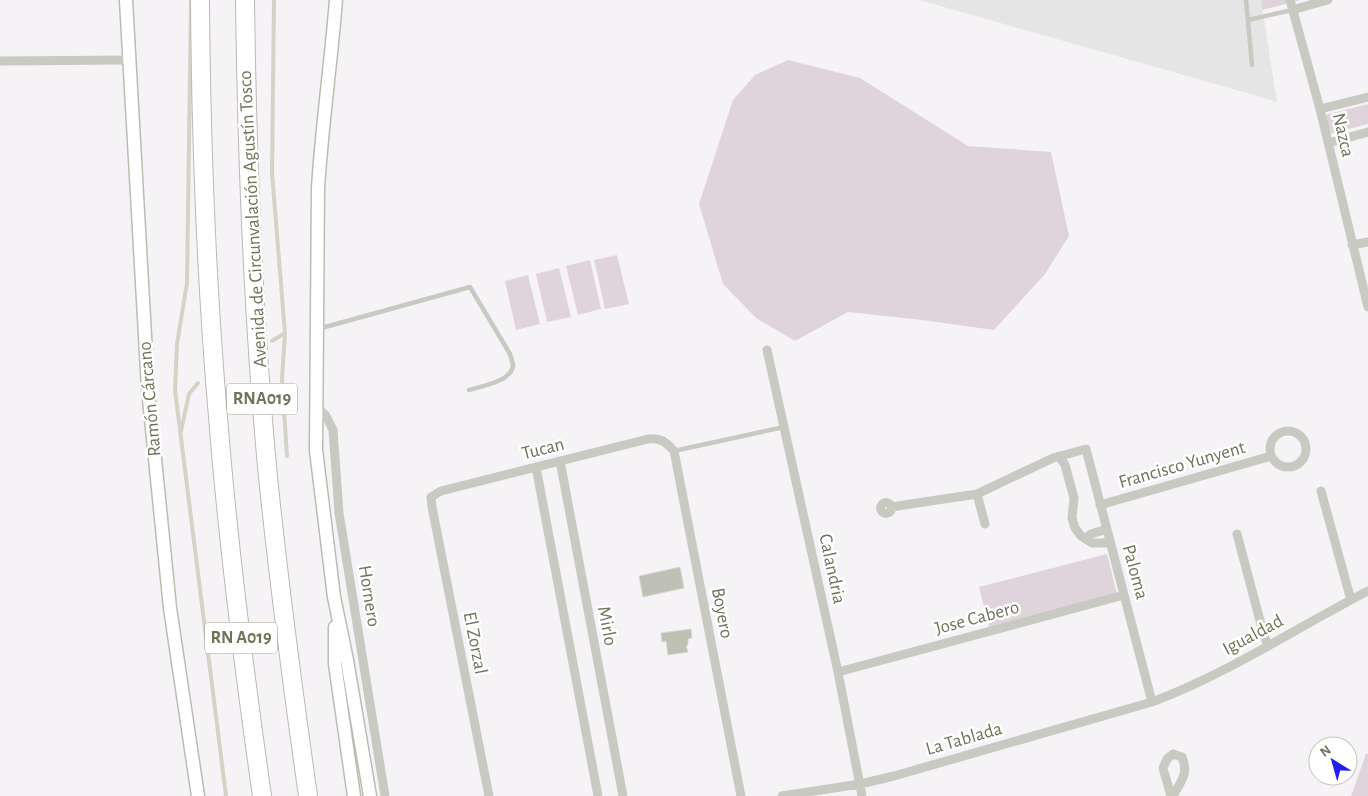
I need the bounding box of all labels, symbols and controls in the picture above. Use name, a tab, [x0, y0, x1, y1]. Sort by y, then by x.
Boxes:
street label: Avenida de Circunvalación Agustín Tosco	[236, 70, 270, 368]
street label: Nazca	[1329, 111, 1357, 159]
street label: Ramón Cárcano	[136, 341, 164, 457]
road number: RNA019	[227, 384, 297, 414]
street label: Tucan	[520, 435, 566, 463]
street label: Francisco Yunyent	[1116, 438, 1248, 492]
street label: Calandria	[815, 532, 849, 606]
street label: Paloma	[1119, 543, 1151, 602]
street label: Hornero	[355, 564, 383, 628]
street label: Boyero	[708, 586, 736, 640]
street label: Jose Cabero	[933, 598, 1021, 638]
street label: Mirlo	[594, 605, 620, 647]
street label: El Zorzal	[460, 610, 490, 676]
street label: Igualdad	[1220, 611, 1287, 659]
road number: RN A019	[205, 622, 277, 654]
street label: La Tablada	[924, 719, 1005, 759]
north arrow	[1308, 736, 1358, 786]
text: N	[1318, 743, 1334, 760]

